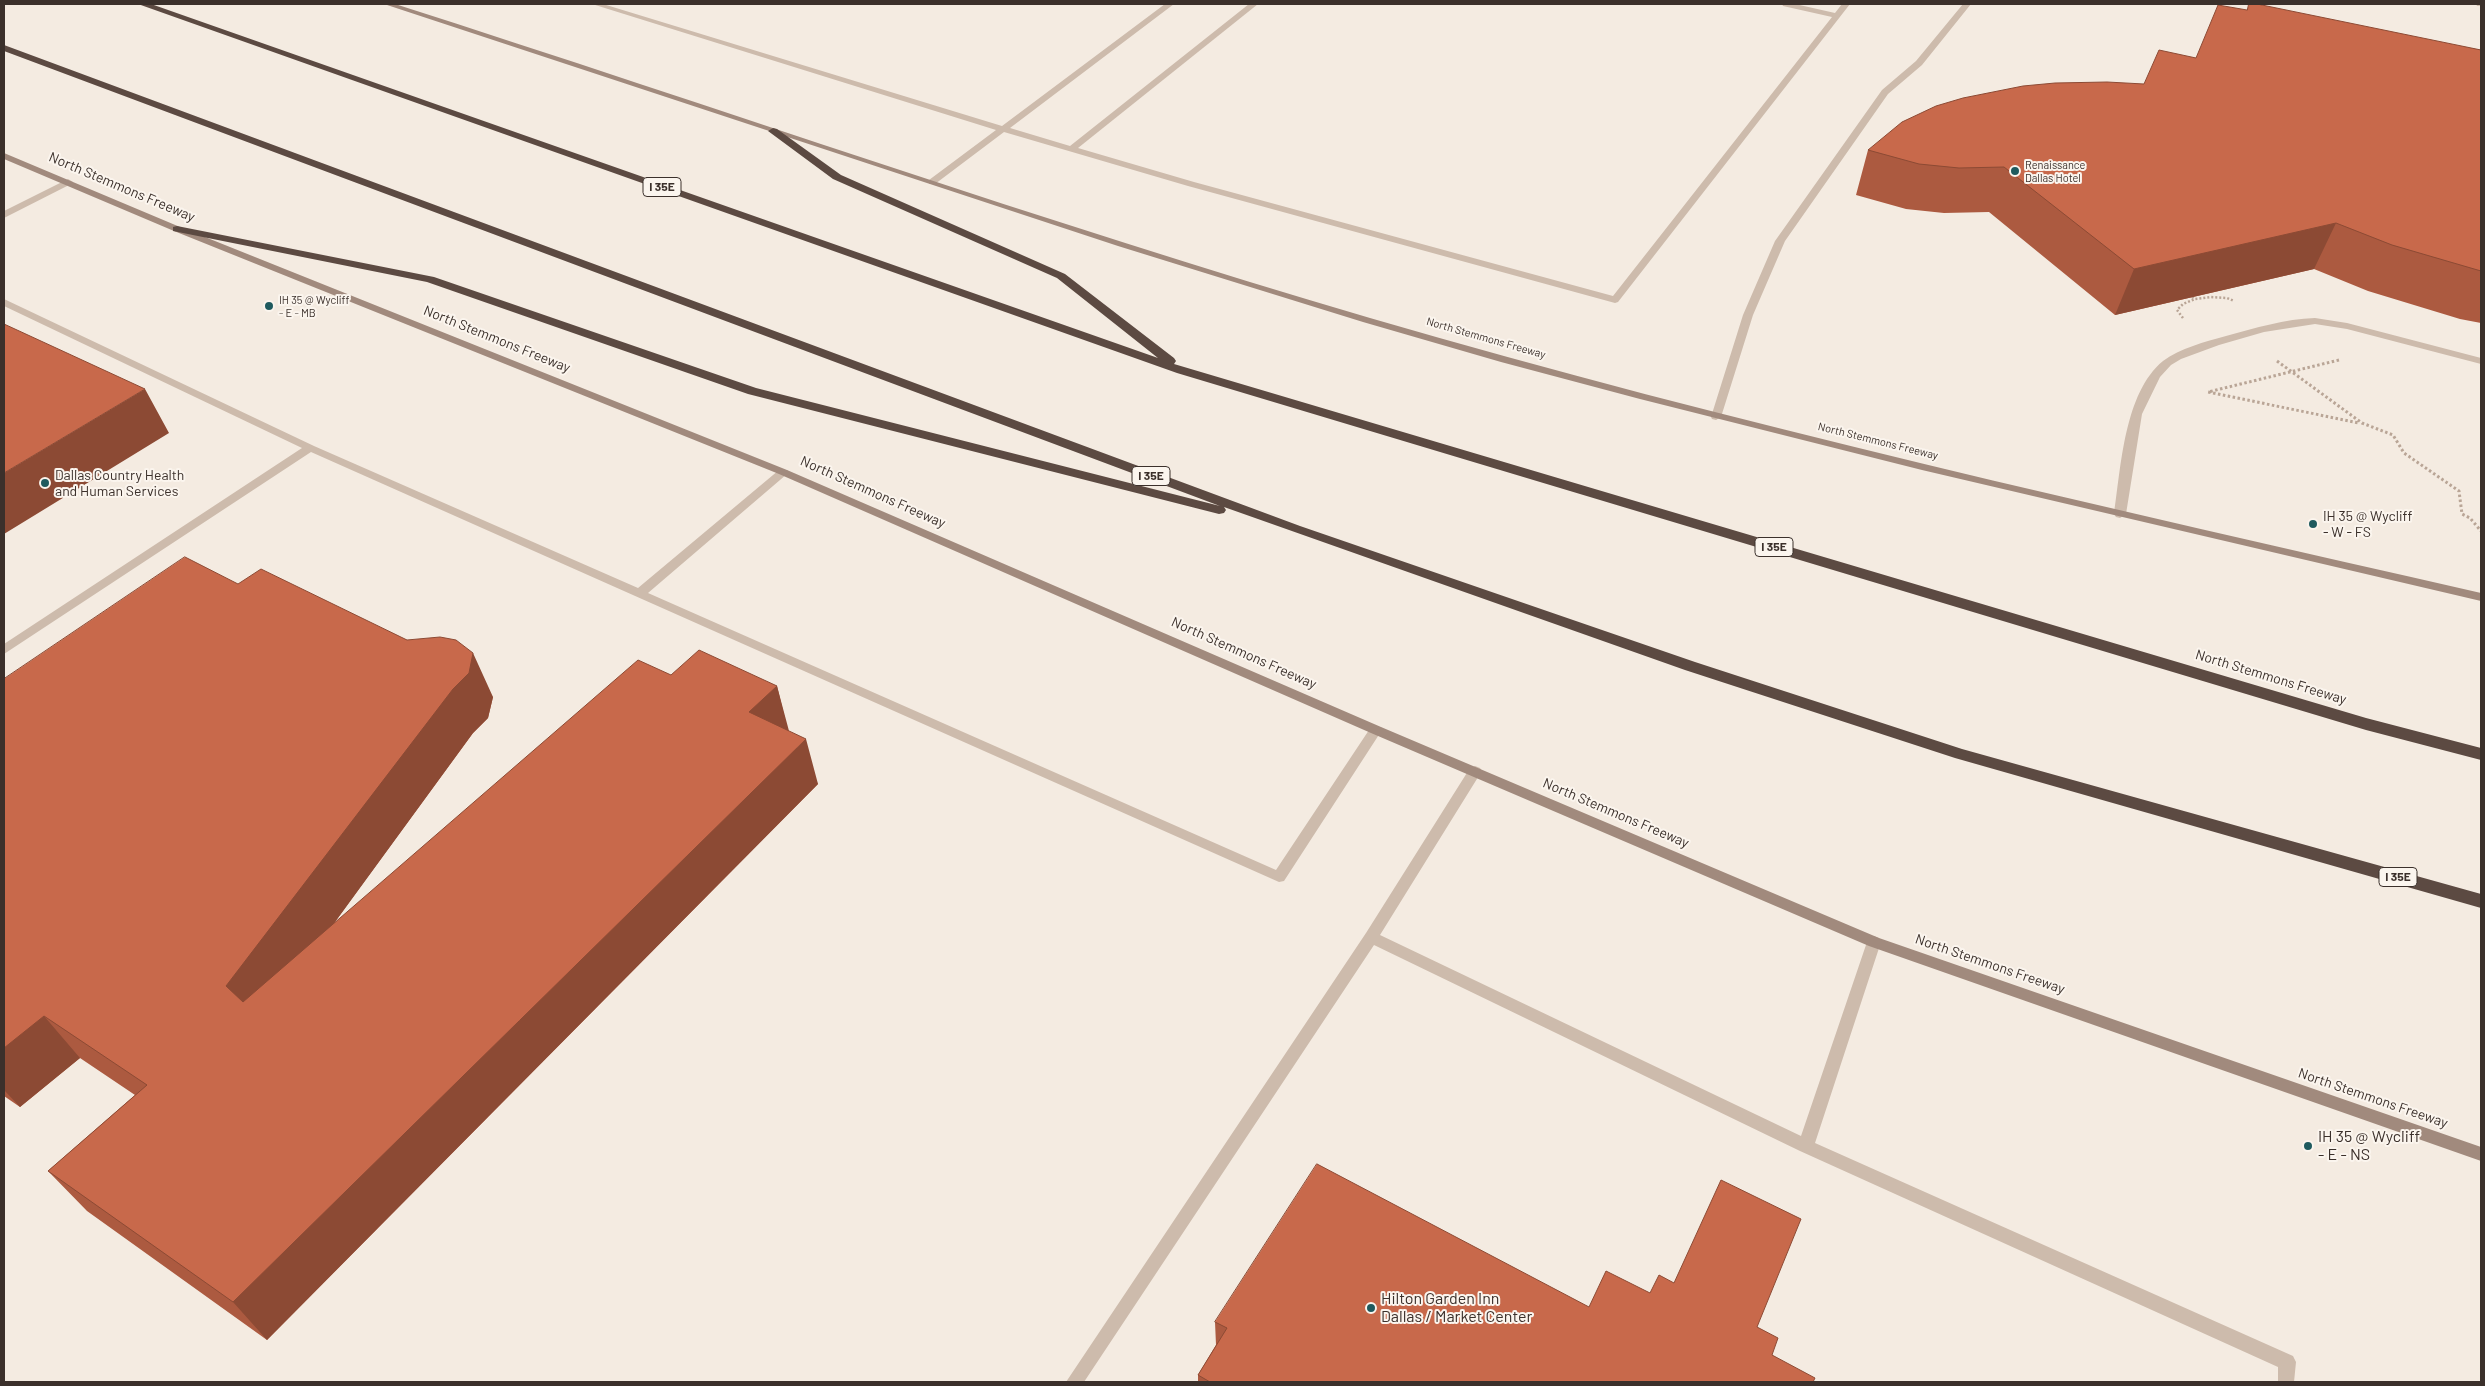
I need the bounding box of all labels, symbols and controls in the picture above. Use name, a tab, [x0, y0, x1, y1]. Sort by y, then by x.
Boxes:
street label: North Stemmons Freeway	[46, 149, 198, 225]
place label: Renaissance Dallas Hotel	[2025, 158, 2085, 184]
marker: Renaissance Dallas Hotel	[2009, 165, 2021, 177]
road number: I 35E	[643, 178, 681, 196]
place label: IH 35 @ Wycliff - E - MB	[279, 293, 349, 319]
marker: IH 35 @ Wycliff - E - MB	[263, 300, 275, 312]
street label: North Stemmons Freeway	[421, 302, 573, 376]
street label: North Stemmons Freeway	[1425, 315, 1547, 361]
street label: North Stemmons Freeway	[1817, 420, 1939, 462]
street label: North Stemmons Freeway	[798, 452, 948, 532]
road number: I 35E	[1132, 466, 1170, 486]
place label: Dallas Country Health and Human Services	[55, 467, 184, 500]
marker: Dallas Country Health and Human Services	[39, 477, 51, 489]
place label: IH 35 @ Wycliff - W - FS	[2323, 508, 2412, 540]
marker: IH 35 @ Wycliff - W - FS	[2307, 518, 2319, 530]
road number: I 35E	[1755, 538, 1793, 556]
street label: North Stemmons Freeway	[1169, 613, 1319, 693]
street label: North Stemmons Freeway	[2193, 646, 2349, 708]
street label: North Stemmons Freeway	[1540, 775, 1692, 851]
road number: I 35E	[2379, 868, 2417, 886]
street label: North Stemmons Freeway	[1913, 930, 2067, 998]
street label: North Stemmons Freeway	[2296, 1064, 2450, 1132]
place label: IH 35 @ Wycliff - E - NS	[2318, 1127, 2420, 1165]
marker: IH 35 @ Wycliff - E - NS	[2302, 1140, 2314, 1152]
place label: Hilton Garden Inn Dallas / Market Center	[1381, 1289, 1532, 1327]
marker: Hilton Garden Inn Dallas / Market Center	[1365, 1302, 1377, 1314]

